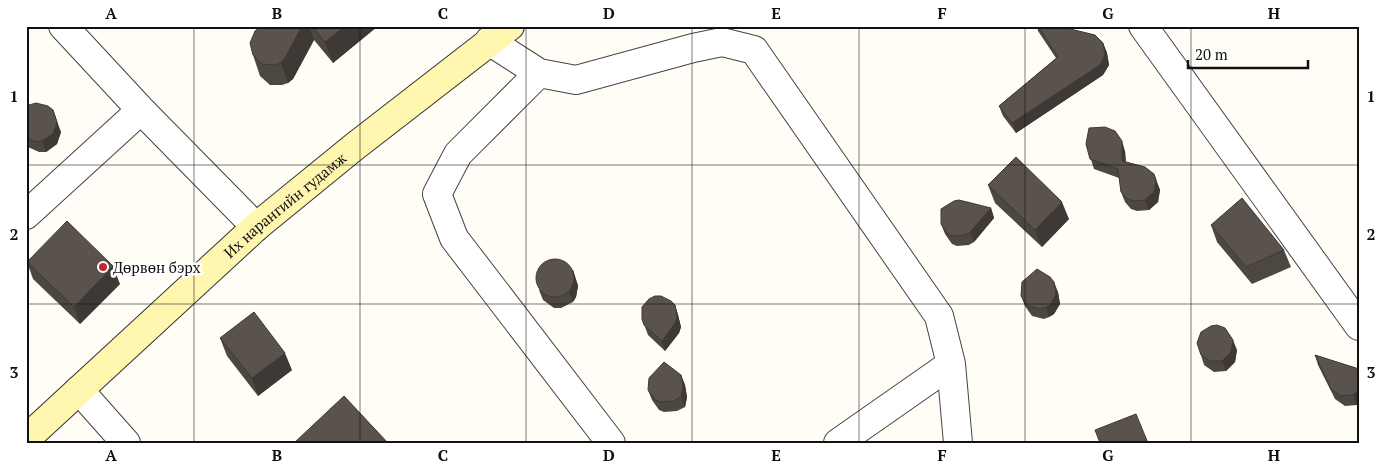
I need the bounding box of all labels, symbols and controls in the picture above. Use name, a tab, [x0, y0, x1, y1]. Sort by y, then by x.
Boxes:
text: A	[105, 2, 117, 24]
text: B	[272, 2, 282, 24]
text: C	[438, 2, 448, 24]
text: D	[603, 2, 615, 24]
text: E	[771, 2, 781, 24]
text: F	[937, 2, 947, 24]
text: G	[1102, 2, 1114, 24]
text: H	[1268, 2, 1280, 24]
scale bar	[1188, 38, 1308, 70]
text: 20 m	[1195, 44, 1228, 64]
text: 1	[9, 85, 19, 107]
text: 1	[1366, 85, 1376, 107]
street label: Их нарангийн гудамж	[219, 148, 350, 262]
text: 2	[9, 223, 19, 245]
text: 2	[1366, 223, 1376, 245]
place label: Дөрвөн бэрх	[113, 257, 201, 277]
marker: Дөрвөн бэрх	[97, 261, 109, 273]
text: 3	[9, 361, 19, 383]
text: 3	[1366, 361, 1376, 383]
text: A	[105, 444, 117, 466]
text: B	[272, 444, 282, 466]
text: C	[438, 444, 448, 466]
text: D	[603, 444, 615, 466]
text: E	[771, 444, 781, 466]
text: F	[937, 444, 947, 466]
text: G	[1102, 444, 1114, 466]
text: H	[1268, 444, 1280, 466]

